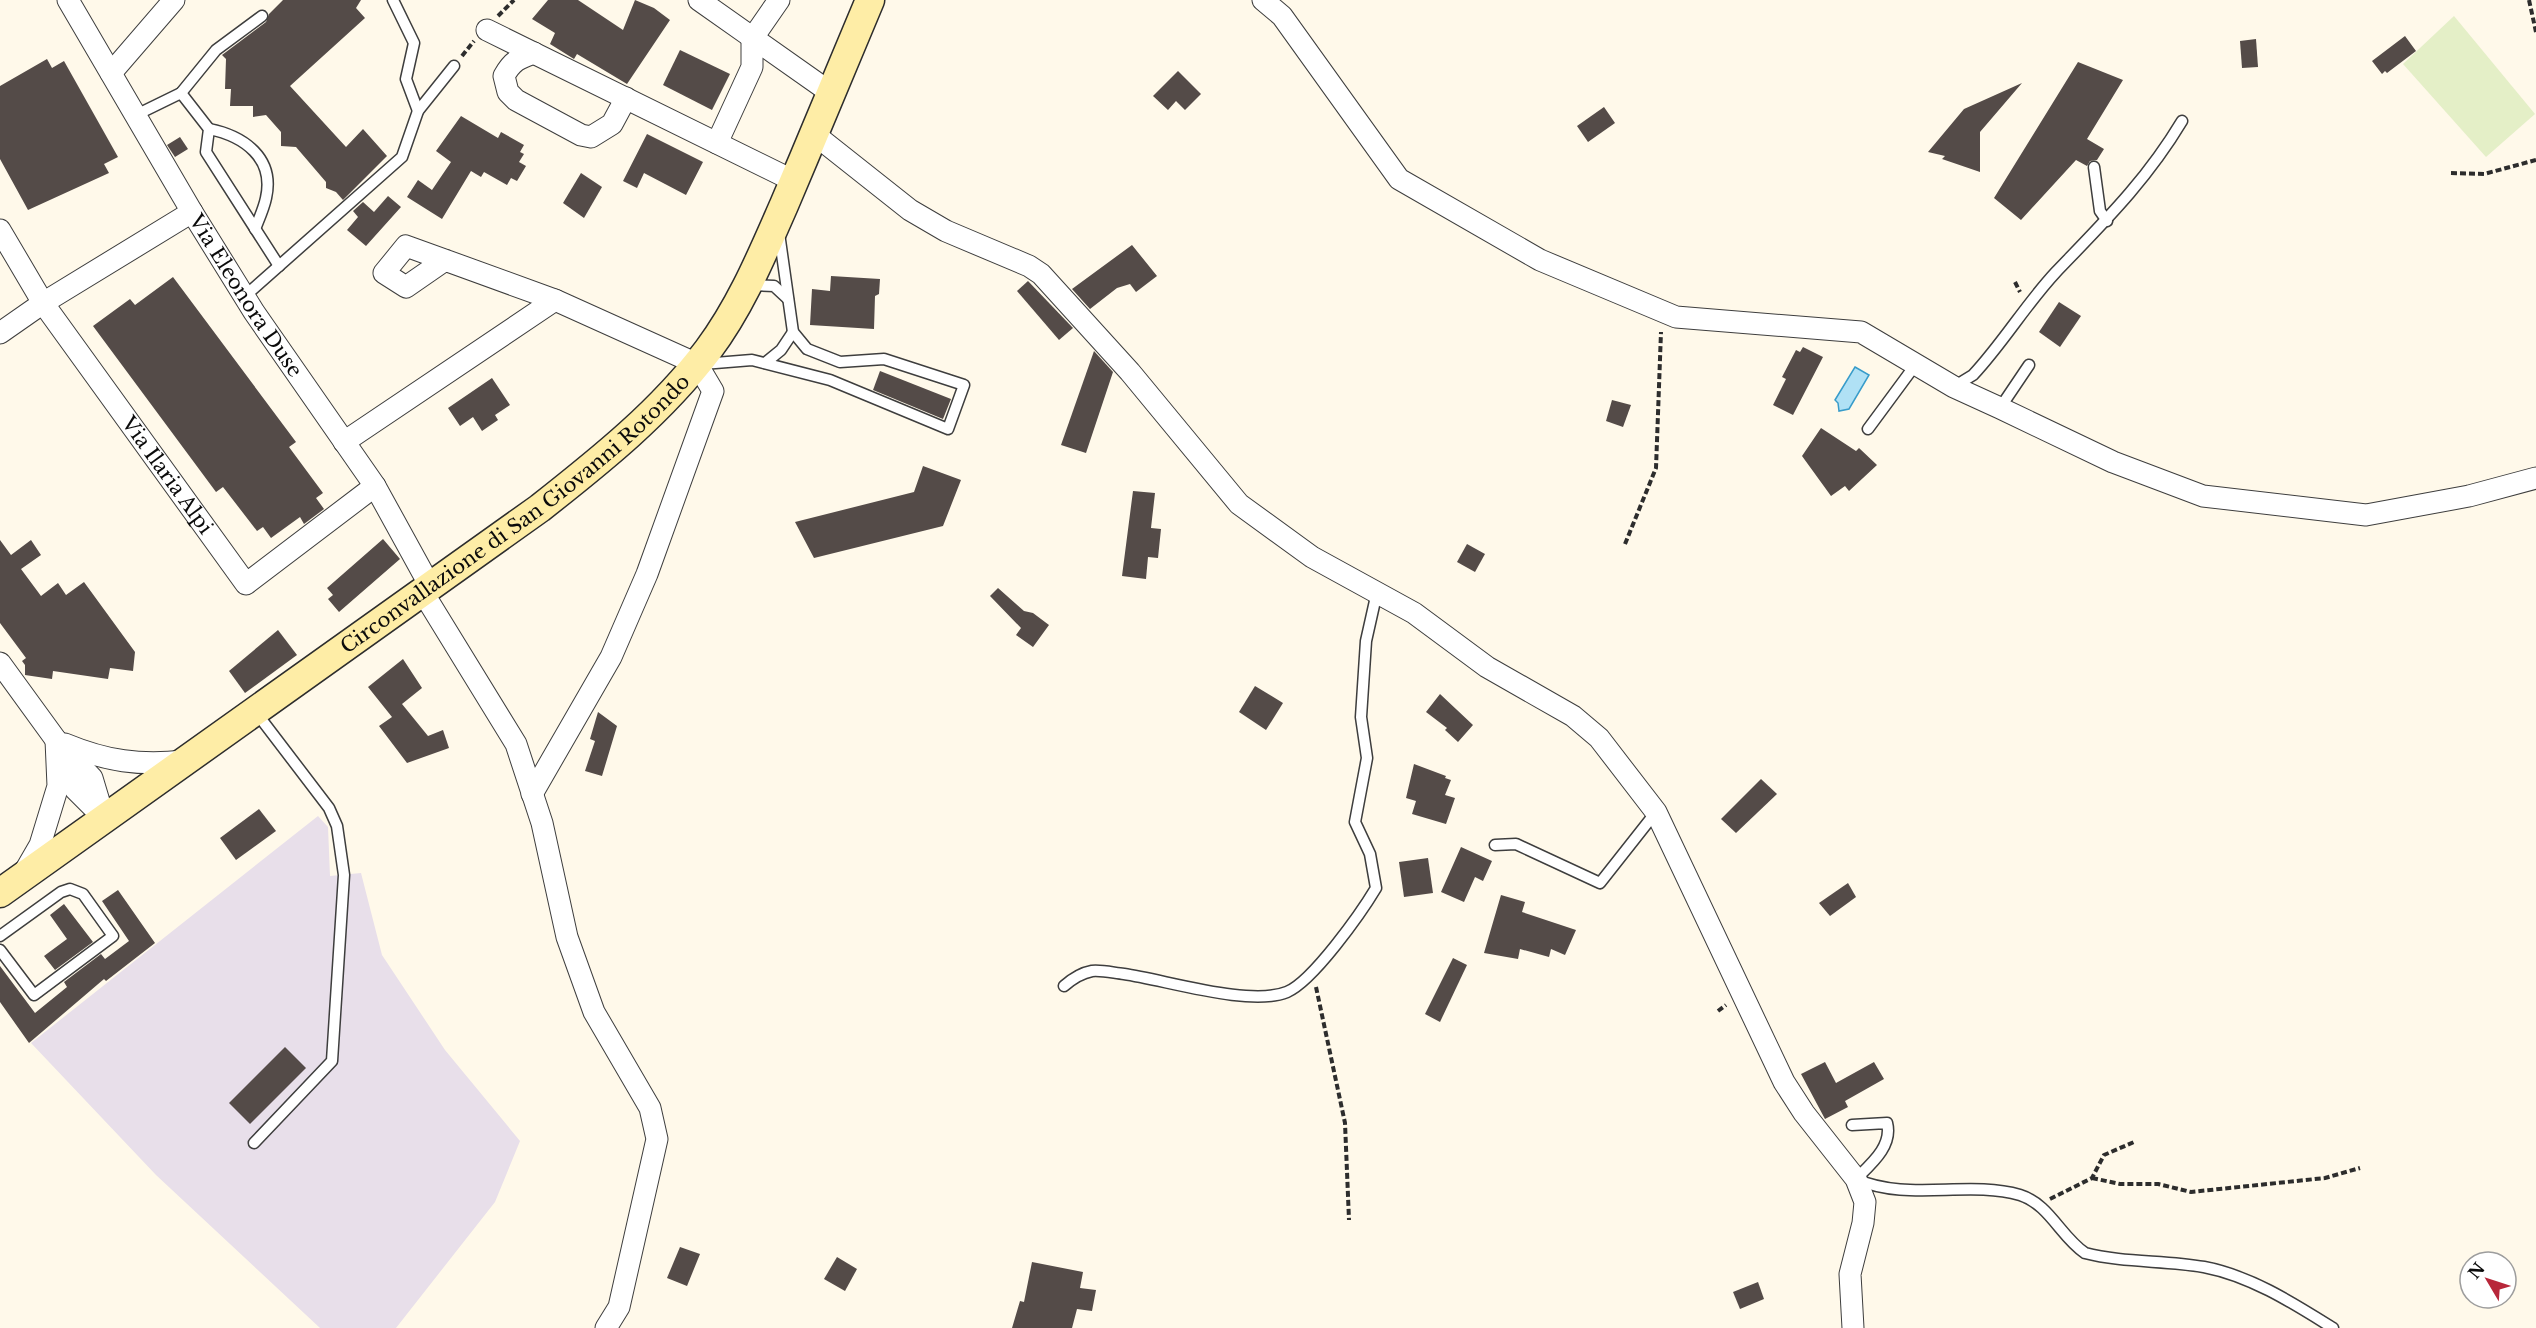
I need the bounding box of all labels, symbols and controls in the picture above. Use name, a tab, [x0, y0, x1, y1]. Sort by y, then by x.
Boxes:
street label: Via Eleonora Duse	[184, 209, 307, 382]
street label: Circonvallazione di San Giovanni Rotondo	[336, 369, 695, 658]
street label: Via Ilaria Alpi	[116, 411, 218, 539]
north arrow	[2458, 1250, 2518, 1310]
text: N	[2464, 1258, 2489, 1283]

